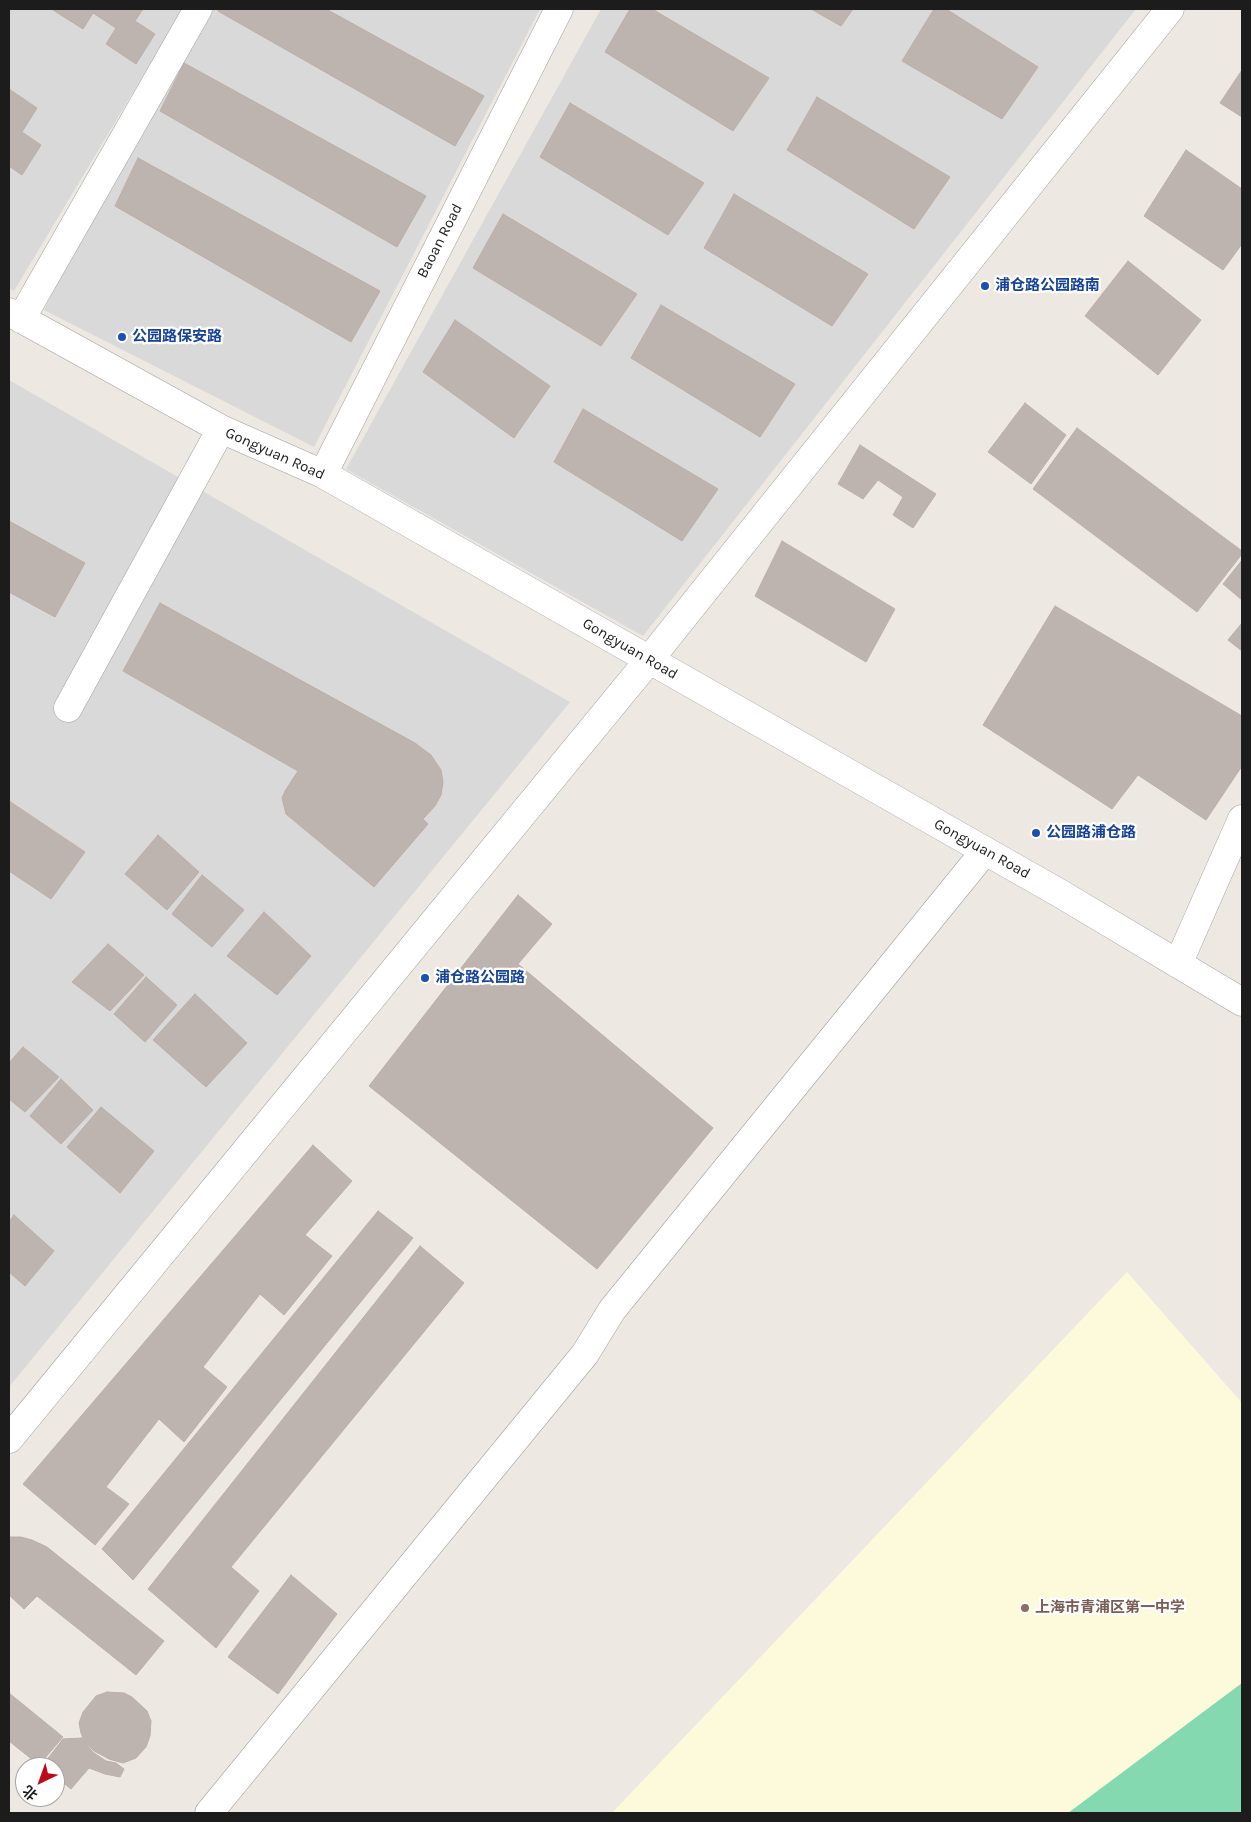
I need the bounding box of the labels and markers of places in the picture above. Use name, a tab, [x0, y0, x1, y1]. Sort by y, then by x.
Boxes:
place label: 浦仓路公园路南	[995, 277, 1100, 295]
marker: 浦仓路公园路南	[979, 280, 991, 292]
place label: 公园路保安路	[132, 328, 222, 346]
marker: 公园路保安路	[116, 331, 128, 343]
place label: 公园路浦仓路	[1046, 824, 1136, 842]
marker: 公园路浦仓路	[1030, 827, 1042, 839]
place label: 浦仓路公园路	[435, 969, 525, 987]
marker: 浦仓路公园路	[419, 972, 431, 984]
place label: 上海市青浦区第一中学	[1035, 1599, 1185, 1617]
marker: 上海市青浦区第一中学	[1019, 1602, 1031, 1614]

